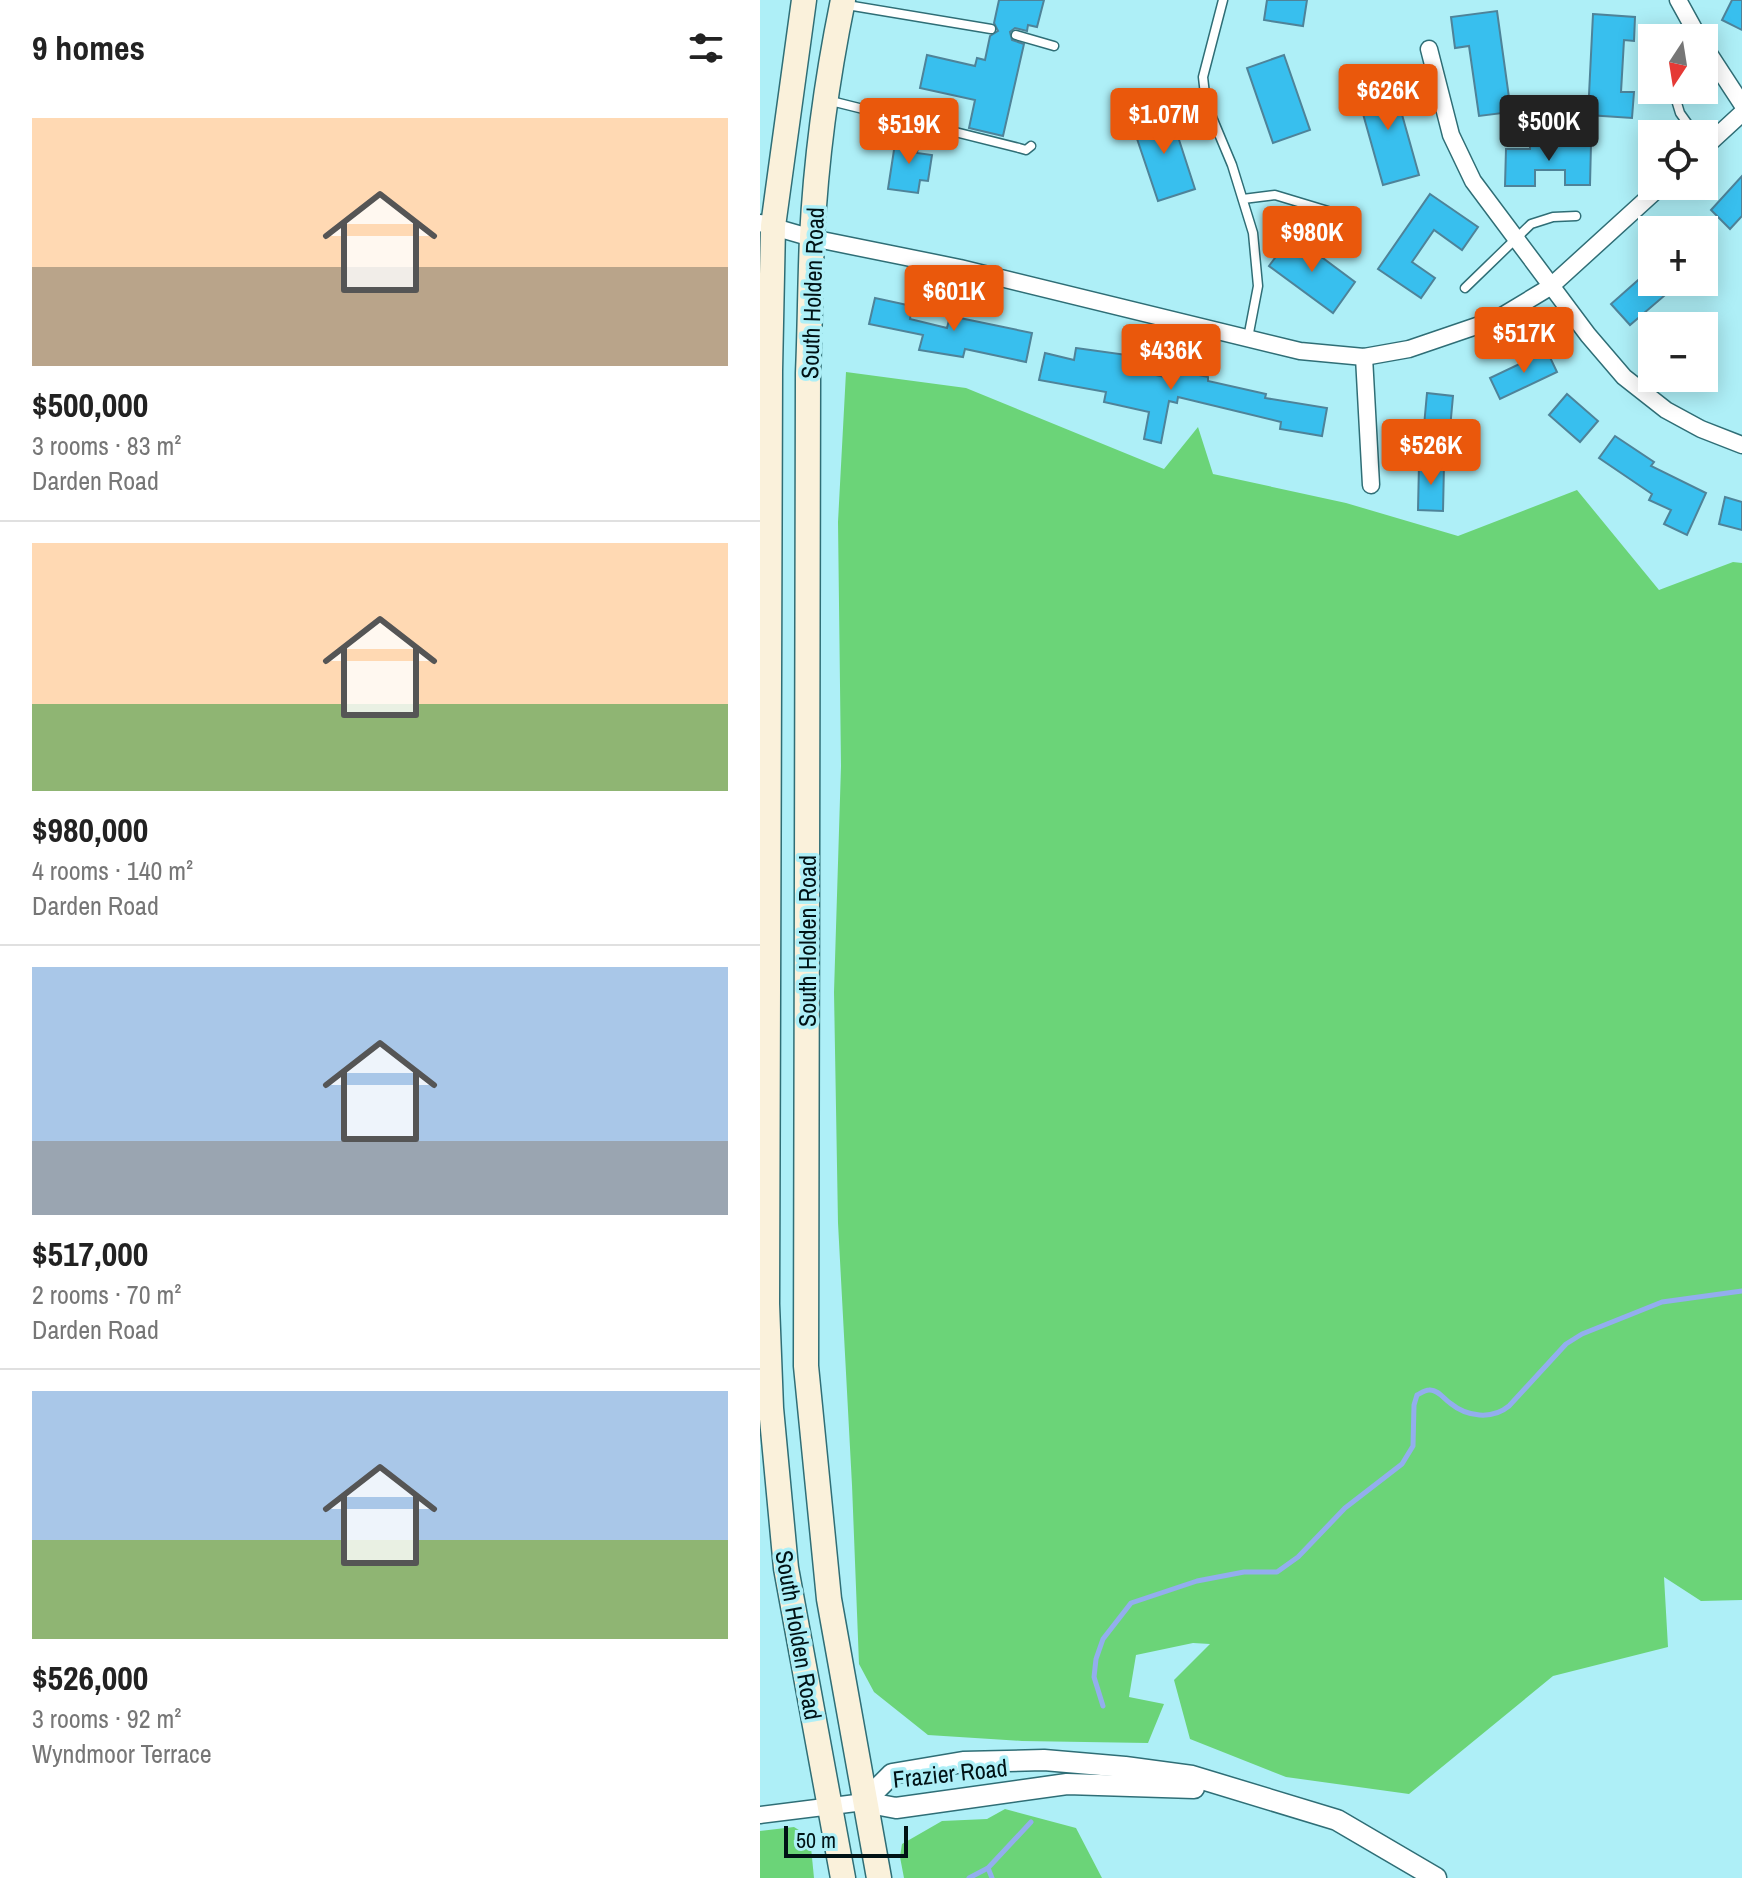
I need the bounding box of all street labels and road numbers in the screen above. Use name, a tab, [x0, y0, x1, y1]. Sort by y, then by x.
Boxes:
street label: South Holden Road	[793, 207, 831, 379]
street label: South Holden Road	[791, 855, 823, 1027]
street label: South Holden Road	[768, 1548, 830, 1722]
street label: Frazier Road	[891, 1751, 1009, 1795]

